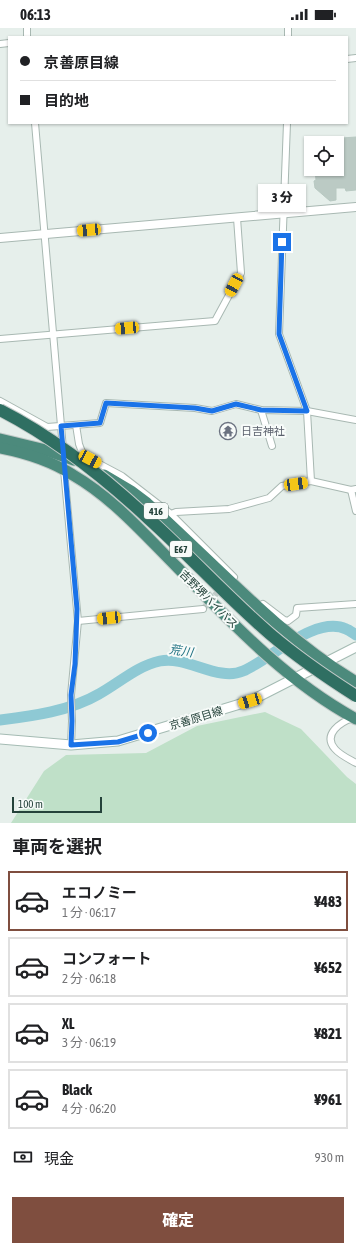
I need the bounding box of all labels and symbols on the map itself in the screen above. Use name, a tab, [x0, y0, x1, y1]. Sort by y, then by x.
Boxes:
callout: 3 分	[258, 184, 306, 212]
car	[77, 223, 101, 237]
route end	[273, 233, 291, 251]
car	[223, 272, 245, 298]
car	[115, 321, 139, 335]
temple icon: 日吉神社	[218, 421, 238, 441]
place label: 日吉神社	[241, 425, 285, 437]
car	[77, 448, 103, 470]
car	[283, 476, 309, 492]
road number: 416	[144, 503, 168, 519]
road number: E67	[170, 541, 192, 557]
street label: 吉野堺バイパス	[178, 568, 240, 630]
car	[96, 611, 122, 625]
water label: 荒川	[168, 642, 196, 660]
car	[237, 692, 263, 710]
street label: 京善原目線	[168, 704, 224, 732]
route start	[139, 724, 157, 742]
scale bar	[12, 795, 102, 814]

